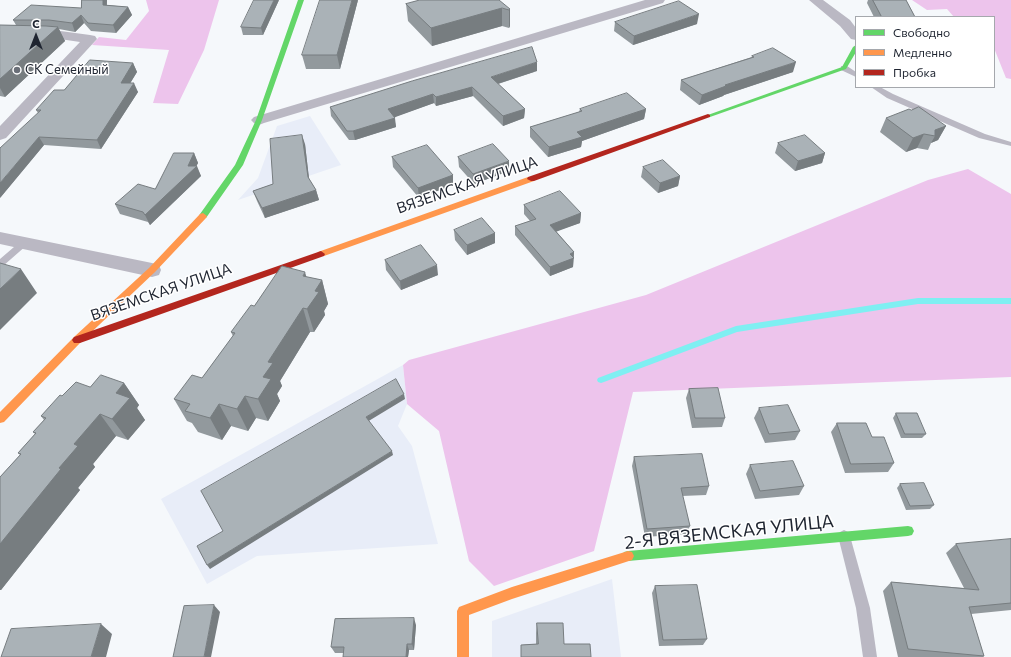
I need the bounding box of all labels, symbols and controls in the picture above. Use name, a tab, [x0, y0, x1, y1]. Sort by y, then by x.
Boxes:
north arrow	[16, 16, 56, 56]
legend	[855, 16, 995, 88]
text: С	[32, 17, 40, 30]
text: Свободно	[893, 25, 950, 39]
text: Медленно	[893, 45, 952, 59]
place label: СК Семейный	[25, 62, 109, 78]
marker: СК Семейный	[12, 65, 22, 75]
text: Пробка	[893, 65, 936, 79]
street label: ВЯЗЕМСКАЯ УЛИЦА	[394, 152, 540, 218]
street label: ВЯЗЕМСКАЯ УЛИЦА	[88, 259, 234, 325]
street label: 2-Я ВЯЗЕМСКАЯ УЛИЦА	[623, 510, 835, 554]

